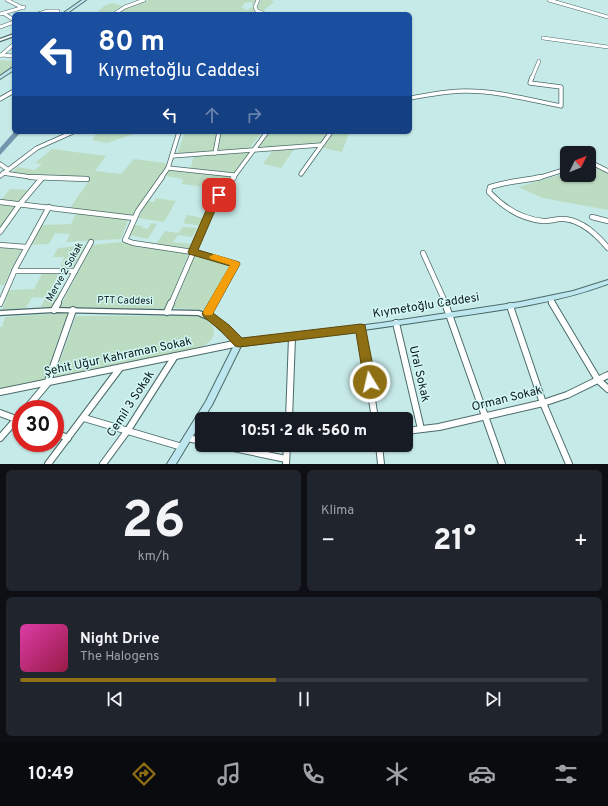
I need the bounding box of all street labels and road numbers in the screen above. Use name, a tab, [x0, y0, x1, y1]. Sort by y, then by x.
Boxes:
street label: Merve 2 Sokak	[43, 240, 87, 304]
street label: Kıymetoğlu Caddesi	[372, 290, 480, 322]
street label: PTT Caddesi	[97, 294, 153, 308]
street label: Şehit Uğur Kahraman Sokak	[43, 334, 193, 380]
street label: Ural Sokak	[405, 344, 433, 404]
street label: Cemil 3 Sokak	[104, 368, 158, 440]
street label: Orman Sokak	[470, 383, 544, 415]

